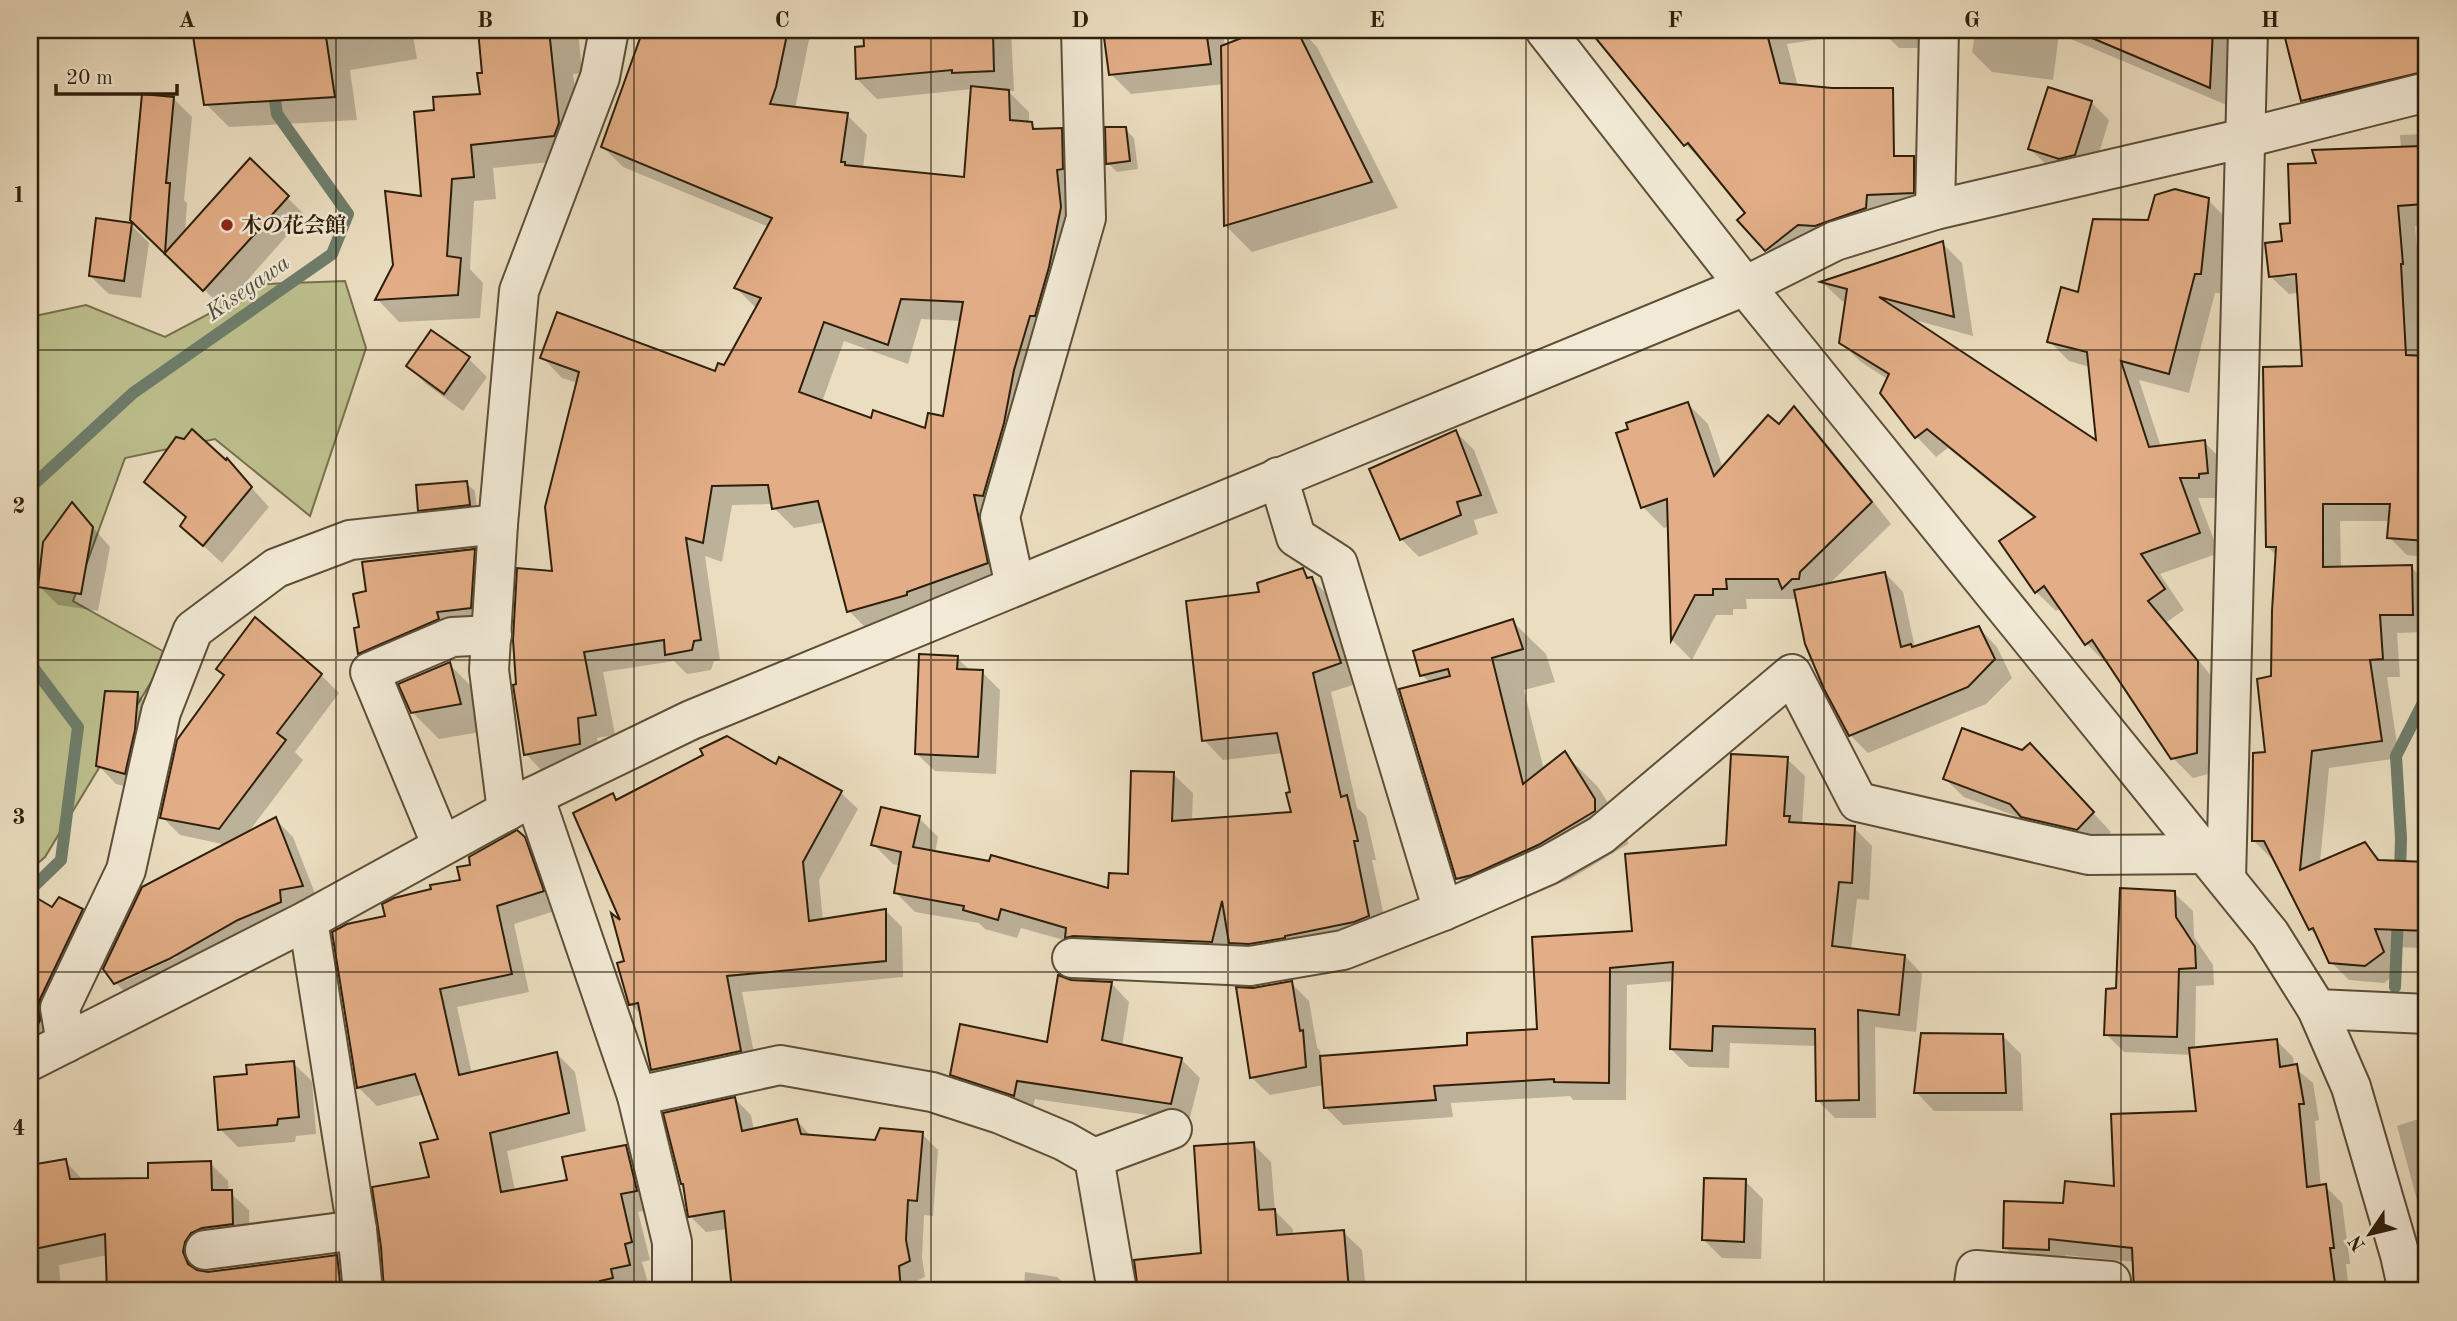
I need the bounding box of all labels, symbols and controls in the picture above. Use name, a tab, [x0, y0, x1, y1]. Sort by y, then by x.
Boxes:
text: A	[178, 9, 196, 32]
text: B	[477, 9, 493, 32]
text: C	[774, 9, 790, 32]
text: D	[1071, 9, 1089, 32]
text: E	[1369, 9, 1385, 32]
text: F	[1667, 9, 1683, 32]
text: G	[1964, 9, 1980, 32]
text: H	[2261, 9, 2279, 32]
scale bar	[56, 52, 177, 96]
text: 20 m	[66, 68, 113, 89]
text: 1	[12, 184, 26, 207]
place label: 木の花会館	[241, 213, 346, 237]
marker: 木の花会館	[219, 217, 235, 233]
water label: Kisegawa	[201, 251, 294, 327]
text: 2	[12, 495, 26, 518]
text: 3	[12, 806, 26, 829]
text: 4	[12, 1117, 26, 1140]
north arrow	[2334, 1198, 2404, 1268]
text: N	[2346, 1231, 2370, 1254]

